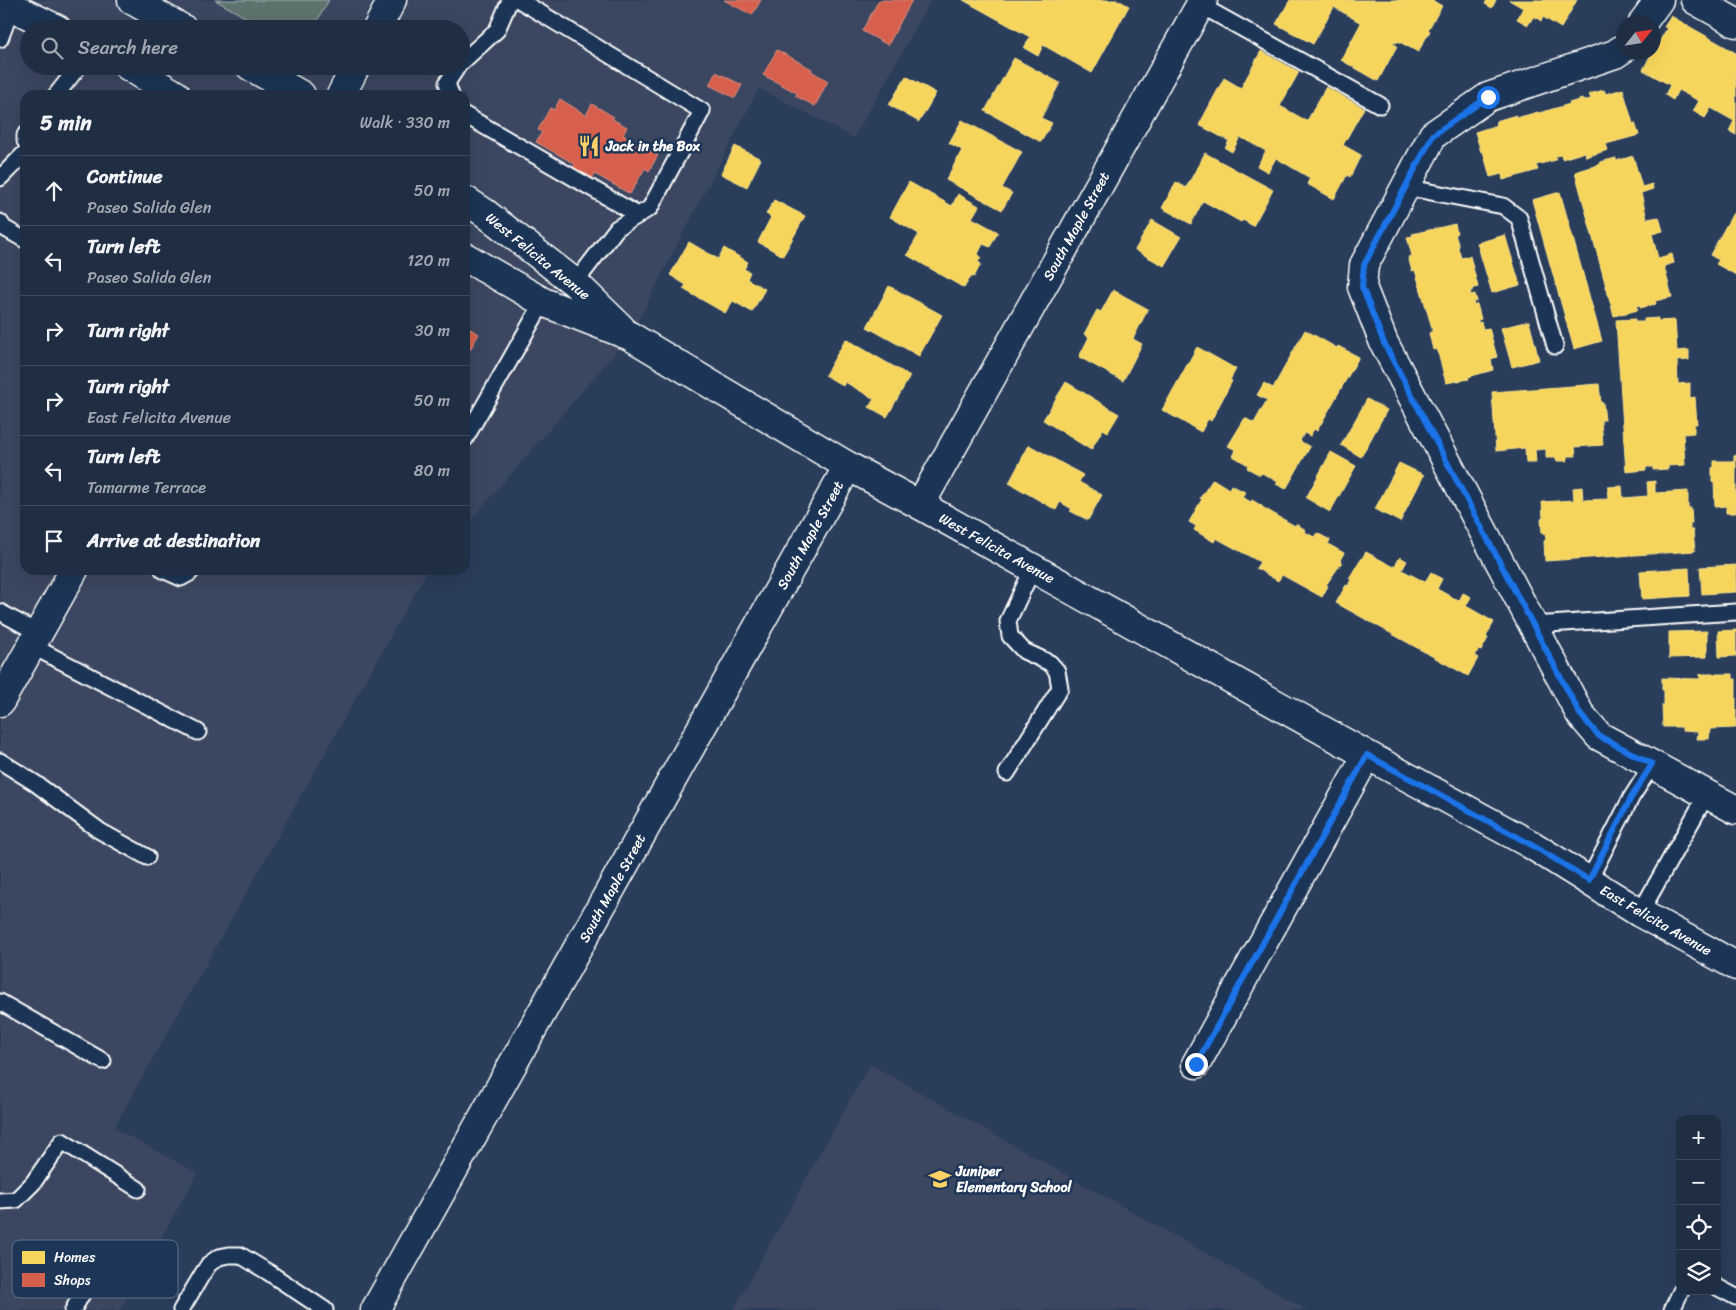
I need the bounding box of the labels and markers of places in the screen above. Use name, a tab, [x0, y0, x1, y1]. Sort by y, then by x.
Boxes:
restaurant icon: Jack in the Box	[576, 133, 602, 159]
place label: Jack in the Box	[605, 134, 701, 159]
place label: Juniper Elementary School	[955, 1159, 1073, 1200]
school or university icon: Juniper Elementary School	[927, 1166, 953, 1192]

